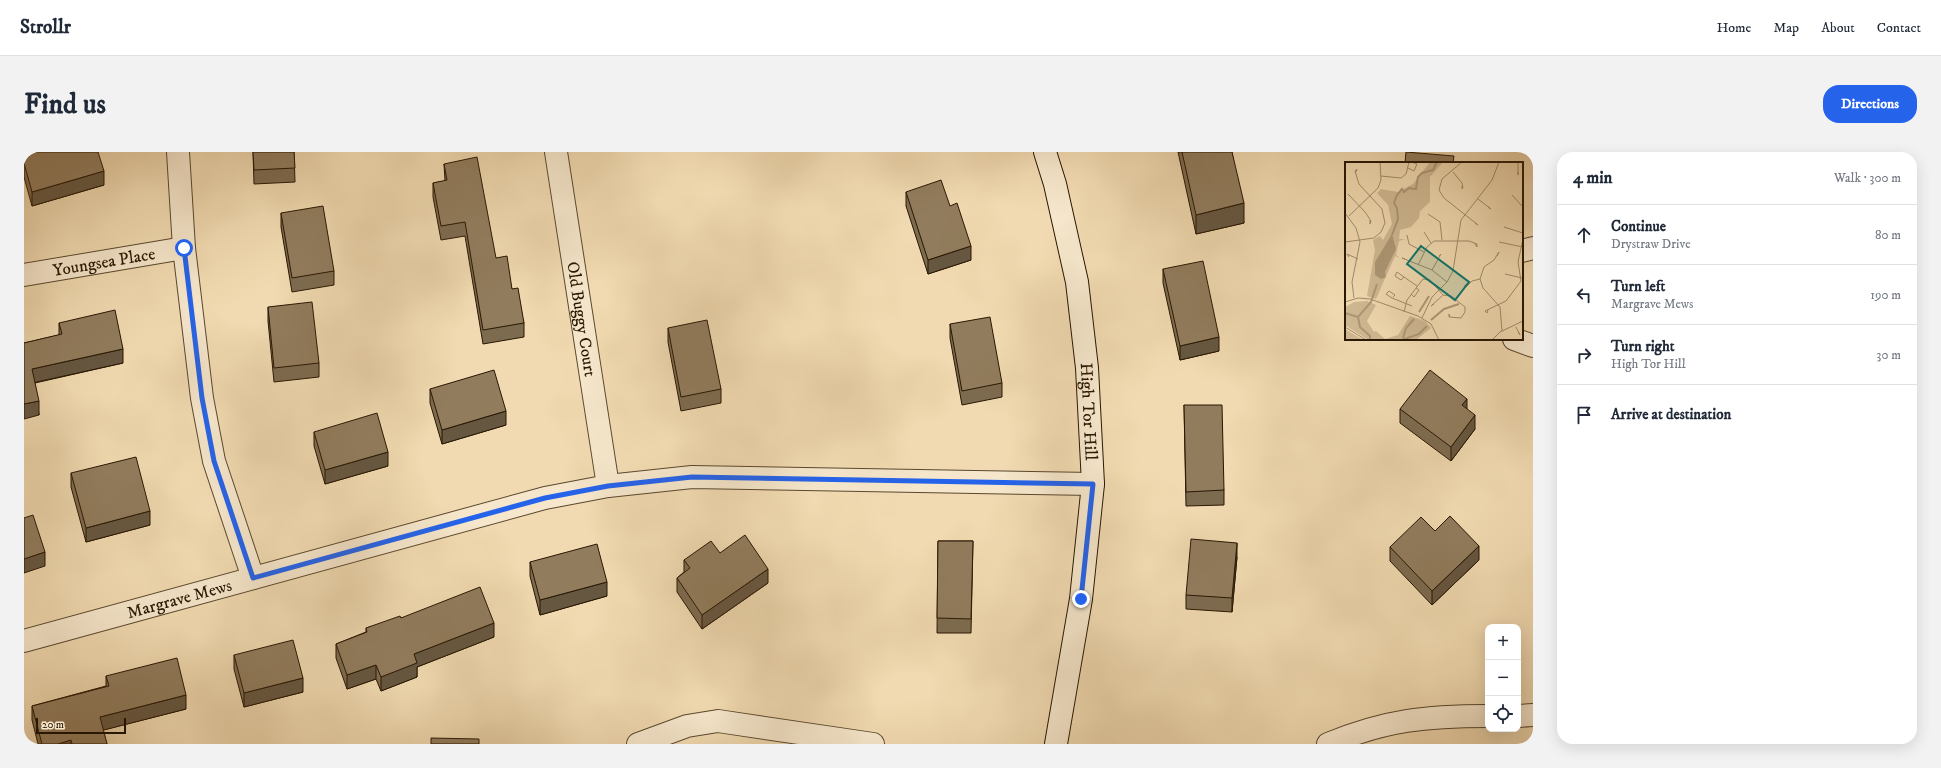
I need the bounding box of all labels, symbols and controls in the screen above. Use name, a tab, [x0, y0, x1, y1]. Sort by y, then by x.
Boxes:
text: Strollr	[20, 16, 71, 39]
text: Home	[1717, 19, 1751, 37]
text: Map	[1773, 19, 1799, 37]
text: About	[1821, 19, 1855, 37]
text: Contact	[1877, 19, 1921, 37]
button: Directions	[1823, 85, 1917, 123]
text: Find us	[24, 87, 106, 122]
inset map	[1345, 162, 1523, 340]
text: 4 min	[1573, 167, 1612, 189]
text: Walk · 300 m	[1834, 170, 1901, 186]
text: Continue	[1611, 217, 1666, 236]
icon: ahead	[1573, 224, 1595, 246]
text: 80 m	[1875, 227, 1901, 243]
text: Drystraw Drive	[1611, 236, 1691, 252]
route start	[175, 239, 193, 257]
street label: Youngsea Place	[51, 243, 157, 282]
street label: Old Buggy Court	[561, 260, 601, 379]
text: Turn left	[1611, 277, 1665, 296]
icon: left	[1573, 284, 1595, 306]
text: 190 m	[1870, 287, 1901, 303]
text: Margrave Mews	[1611, 296, 1693, 312]
text: Turn right	[1611, 337, 1674, 356]
icon: right	[1573, 344, 1595, 366]
text: 30 m	[1877, 347, 1901, 363]
text: High Tor Hill	[1611, 356, 1686, 372]
street label: High Tor Hill	[1075, 362, 1102, 461]
icon: arrive	[1573, 404, 1595, 426]
text: Arrive at destination	[1611, 405, 1731, 424]
street label: Margrave Mews	[125, 574, 235, 624]
route end	[1072, 590, 1090, 608]
map controls	[1485, 624, 1521, 732]
button: +	[1485, 624, 1521, 660]
button: −	[1485, 660, 1521, 696]
button: locate	[1485, 696, 1521, 732]
scale bar	[36, 716, 126, 735]
text: 20 m	[42, 718, 64, 732]

